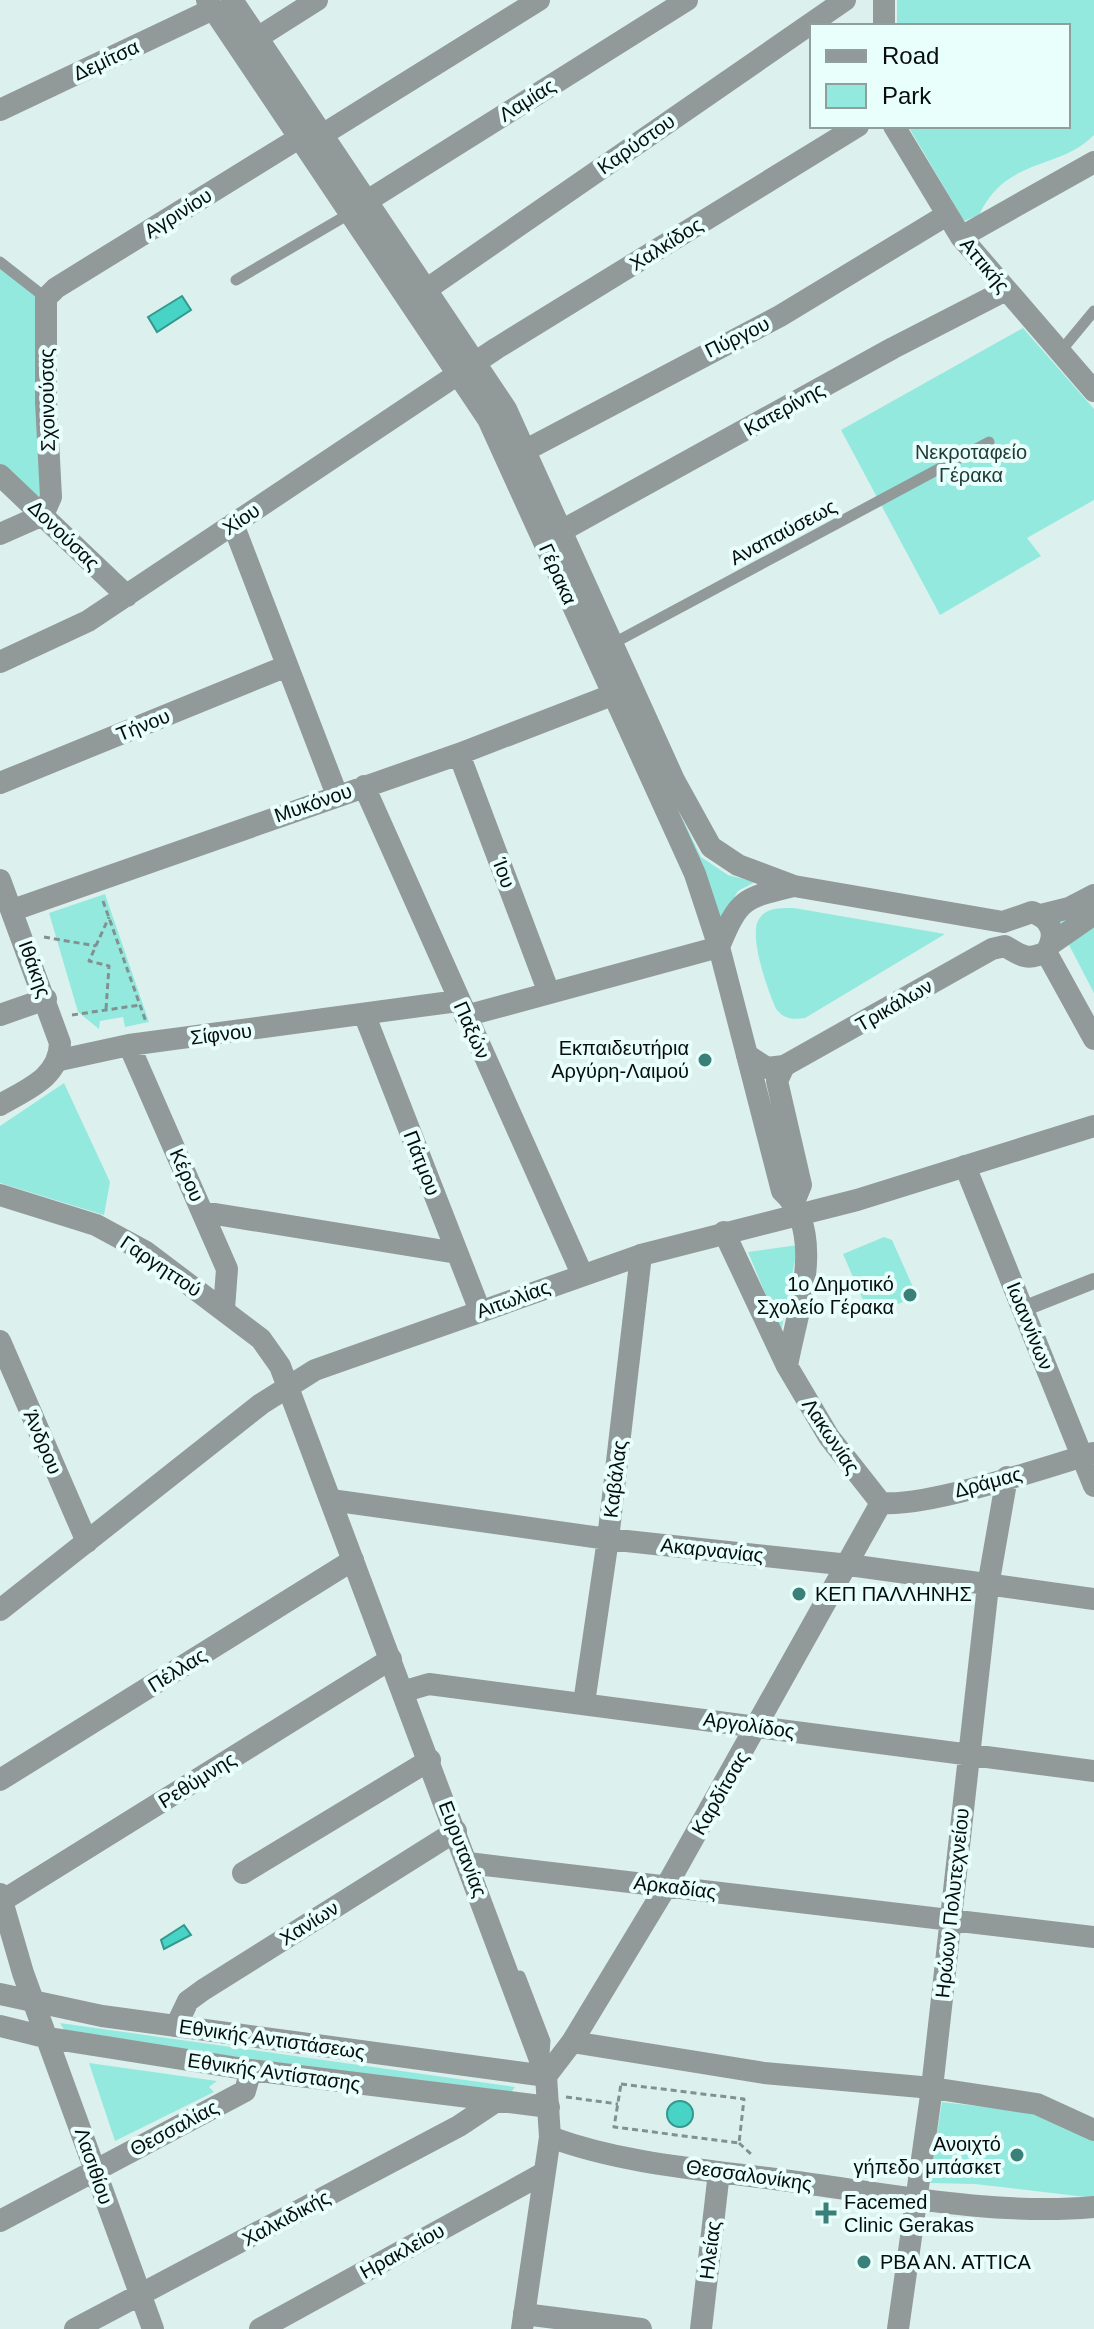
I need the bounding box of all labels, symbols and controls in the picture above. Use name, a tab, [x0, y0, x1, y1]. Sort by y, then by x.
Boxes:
legend	[810, 24, 1070, 128]
street label: Δεμίτσα	[70, 35, 142, 85]
text: Road	[882, 42, 939, 69]
street label: Λαμίας	[495, 74, 559, 126]
text: Park	[882, 82, 932, 109]
street label: Καρύστου	[593, 109, 679, 179]
street label: Αγρινίου	[140, 184, 216, 242]
street label: Χαλκίδος	[626, 213, 707, 275]
street label: Αττικής	[956, 233, 1014, 297]
street label: Πύργου	[701, 312, 773, 362]
street label: Σχοινούσας	[35, 348, 59, 452]
street label: Κατερίνης	[740, 378, 828, 440]
park label: Νεκροταφείο Γέρακα	[915, 441, 1027, 486]
street label: Αναπαύσεως	[726, 495, 840, 569]
street label: Δονούσας	[24, 496, 104, 574]
street label: Χίου	[218, 499, 264, 539]
street label: Γέρακα	[535, 540, 581, 608]
street label: Τήνου	[113, 704, 173, 746]
street label: Μυκόνου	[271, 779, 355, 827]
street label: Ίου	[488, 854, 520, 891]
street label: Ιθάκης	[15, 938, 56, 1001]
street label: Τρικάλων	[852, 974, 936, 1036]
street label: Παξών	[450, 998, 494, 1062]
street label: Σίφνου	[189, 1019, 253, 1049]
place label: Εκπαιδευτήρια Αργύρη-Λαιμού	[551, 1037, 689, 1082]
marker: Εκπαιδευτήρια Αργύρη-Λαιμού	[696, 1051, 714, 1069]
street label: Πάτμου	[400, 1128, 444, 1198]
street label: Κέρου	[166, 1145, 208, 1205]
street label: Γαργηττού	[116, 1231, 206, 1301]
place label: 1ο Δημοτικό Σχολείο Γέρακα	[757, 1273, 894, 1318]
street label: Αιτωλίας	[473, 1275, 553, 1322]
street label: Ιωαννίνων	[1002, 1279, 1058, 1373]
marker: 1ο Δημοτικό Σχολείο Γέρακα	[901, 1286, 919, 1304]
street label: Λακωνίας	[798, 1394, 864, 1478]
street label: Άνδρου	[20, 1407, 66, 1477]
street label: Καβάλας	[599, 1438, 631, 1519]
street label: Δράμας	[952, 1462, 1025, 1502]
street label: Ακαρνανίας	[660, 1534, 765, 1566]
place label: ΚΕΠ ΠΑΛΛΗΝΗΣ	[815, 1583, 972, 1605]
marker: ΚΕΠ ΠΑΛΛΗΝΗΣ	[790, 1585, 808, 1603]
street label: Πέλλας	[144, 1643, 210, 1696]
street label: Αργολίδος	[702, 1708, 796, 1742]
street label: Καρδίτσας	[687, 1747, 753, 1839]
street label: Ρεθύμνης	[154, 1748, 240, 1812]
street label: Ευρυτανίας	[435, 1798, 492, 1901]
street label: Ηρώων Πολυτεχνείου	[931, 1807, 973, 1999]
street label: Αρκαδίας	[633, 1871, 718, 1903]
street label: Χανίων	[276, 1896, 342, 1950]
street label: Εθνικής Αντιστάσεως	[178, 2015, 367, 2063]
street label: Εθνικής Αντίστασης	[186, 2049, 362, 2095]
street label: Θεσσαλίας	[126, 2095, 222, 2160]
street label: Λασιθίου	[71, 2125, 117, 2207]
place label: Ανοιχτό γήπεδο μπάσκετ	[854, 2133, 1001, 2178]
marker: Ανοιχτό γήπεδο μπάσκετ	[1008, 2146, 1026, 2164]
street label: Θεσσαλονίκης	[685, 2155, 814, 2195]
street label: Χαλκιδικής	[239, 2186, 334, 2250]
place label: Facemed Clinic Gerakas	[844, 2191, 974, 2236]
marker: Facemed Clinic Gerakas	[815, 2202, 837, 2224]
street label: Ηρακλείου	[356, 2219, 448, 2283]
street label: Ηλείας	[695, 2219, 725, 2281]
place label: PBA AN. ATTICA	[880, 2251, 1031, 2273]
marker: PBA AN. ATTICA	[855, 2253, 873, 2271]

